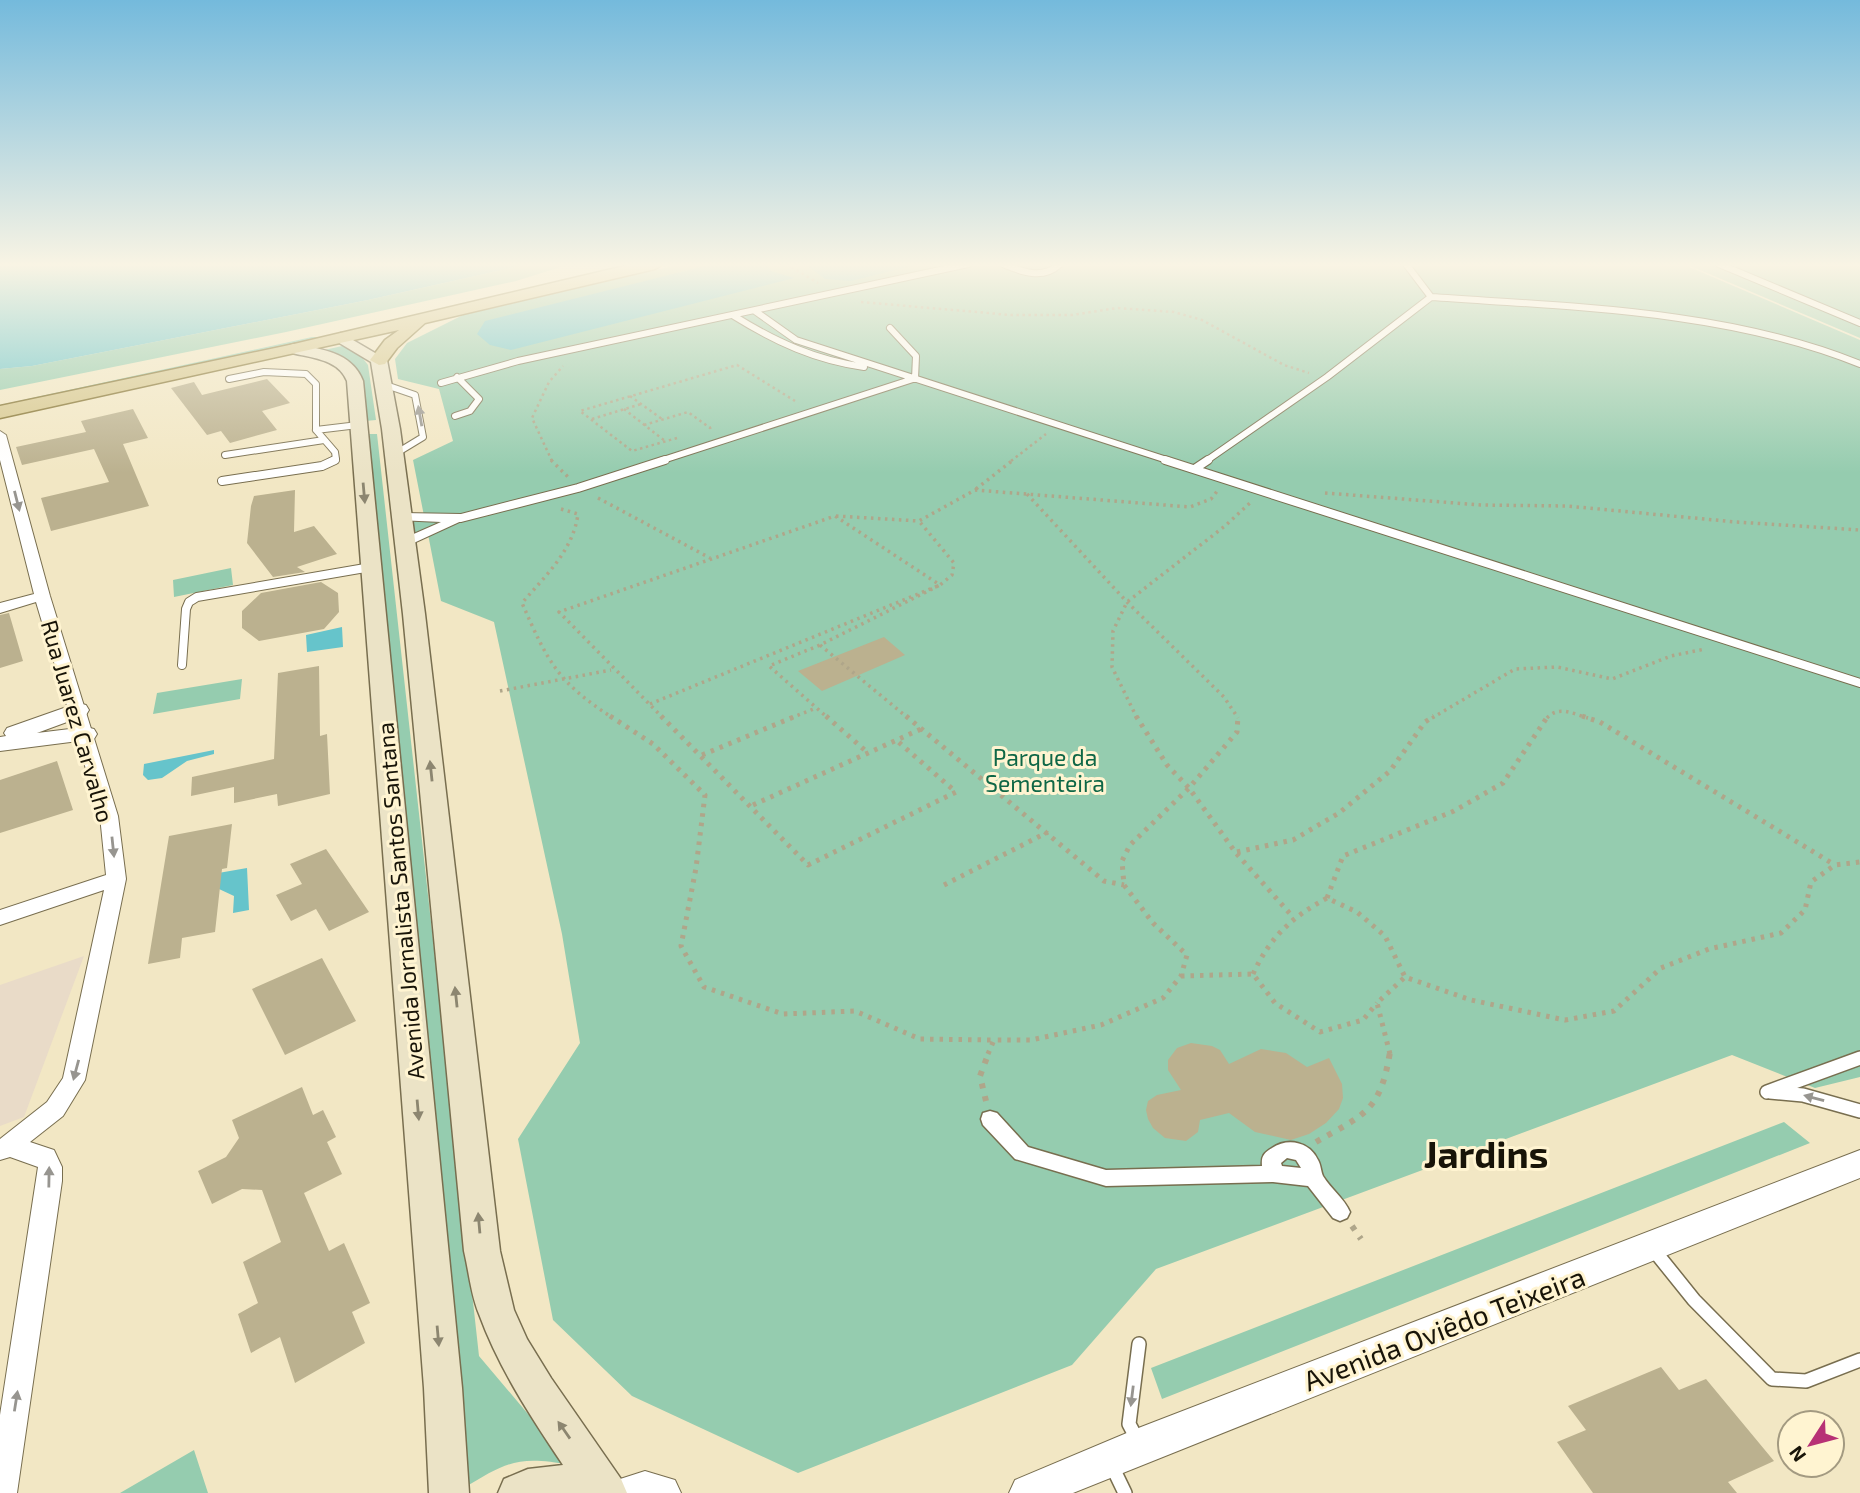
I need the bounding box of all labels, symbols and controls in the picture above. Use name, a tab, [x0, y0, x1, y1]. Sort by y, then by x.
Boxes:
one-way arrow	[415, 405, 426, 427]
one-way arrow	[359, 482, 370, 504]
one-way arrow	[12, 490, 23, 512]
street label: Rua Juarez Carvalho	[36, 617, 120, 825]
street label: Avenida Jornalista Santos Santana	[370, 721, 430, 1081]
park label: Parque da Sementeira	[985, 743, 1105, 797]
one-way arrow	[425, 760, 436, 782]
one-way arrow	[107, 836, 118, 858]
one-way arrow	[450, 986, 461, 1008]
one-way arrow	[70, 1060, 80, 1081]
one-way arrow	[1803, 1093, 1824, 1103]
one-way arrow	[413, 1099, 424, 1121]
district label: Jardins	[1424, 1131, 1548, 1175]
one-way arrow	[43, 1166, 55, 1188]
one-way arrow	[474, 1212, 485, 1234]
street label: Avenida Oviêdo Teixeira	[1298, 1259, 1590, 1397]
one-way arrow	[433, 1326, 444, 1348]
one-way arrow	[1127, 1385, 1138, 1407]
one-way arrow	[11, 1390, 22, 1412]
north arrow	[1776, 1409, 1846, 1479]
one-way arrow	[557, 1421, 571, 1439]
text: N	[1784, 1442, 1810, 1467]

